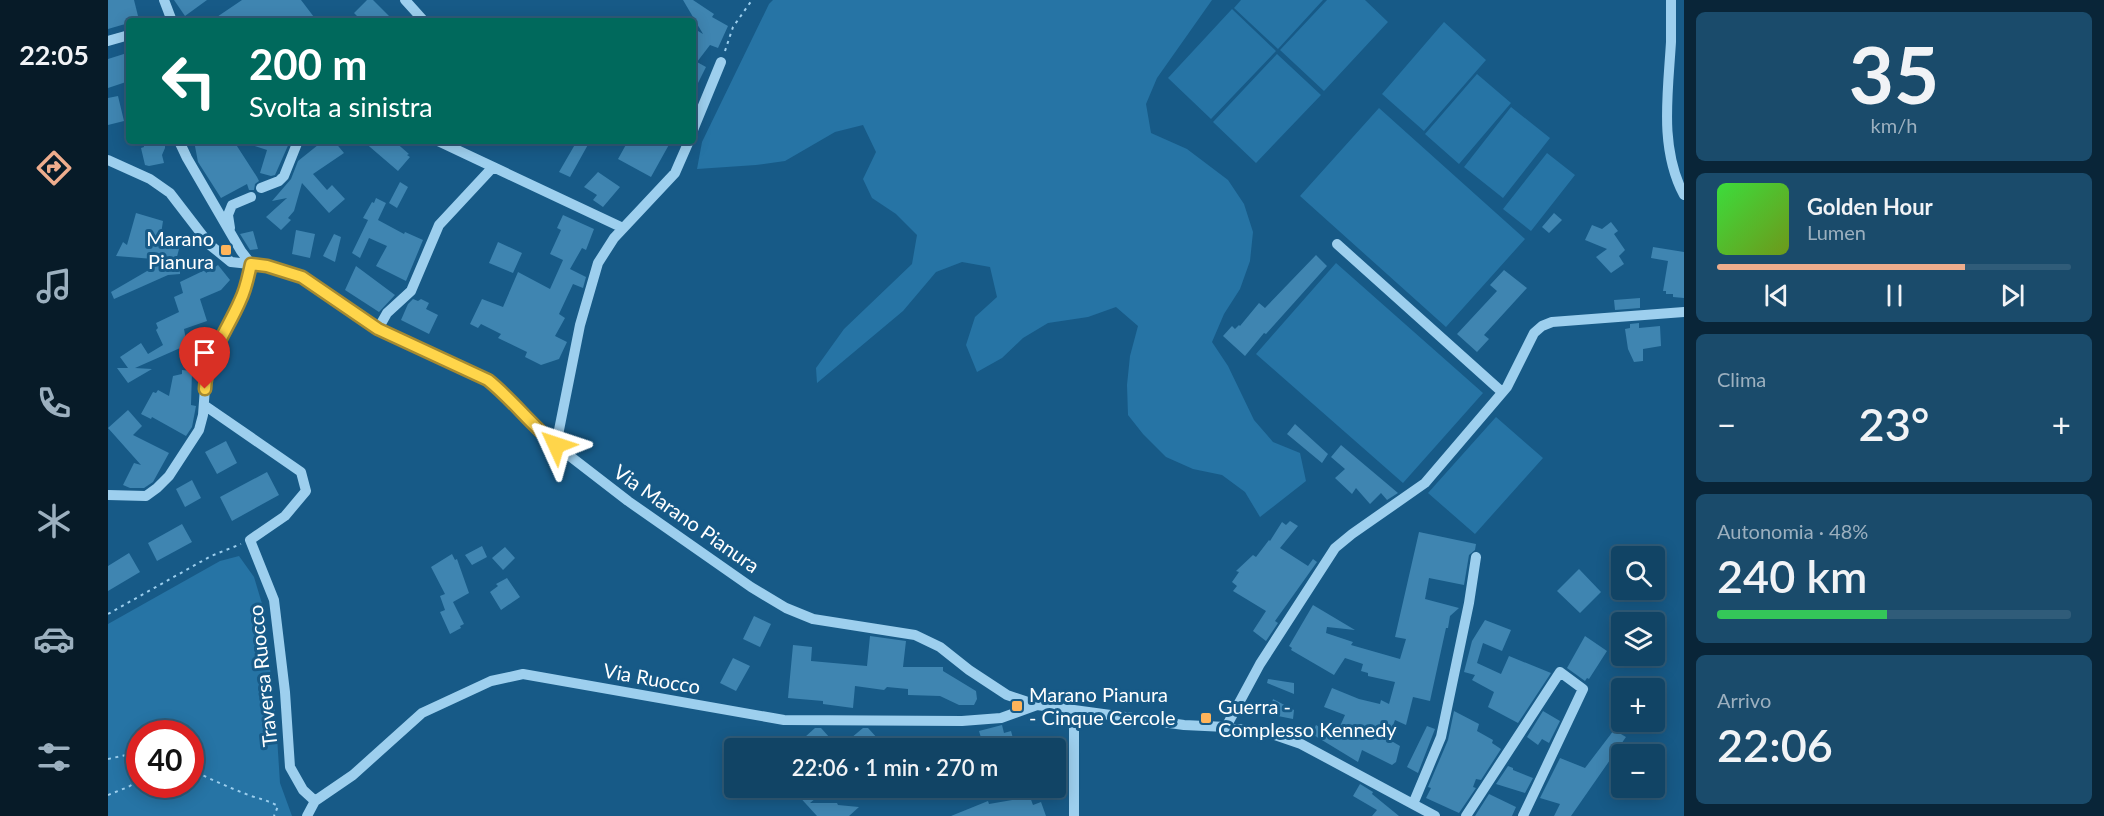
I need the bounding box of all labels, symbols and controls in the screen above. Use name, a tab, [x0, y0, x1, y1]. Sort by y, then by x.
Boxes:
text: 35	[1849, 27, 1939, 121]
text: 22:05	[19, 38, 89, 71]
text: 200 m	[249, 39, 367, 89]
icon: left	[150, 42, 228, 120]
text: Svolta a sinistra	[249, 90, 433, 123]
text: km/h	[1871, 113, 1917, 137]
icon: directions	[33, 147, 75, 189]
text: Golden Hour	[1807, 193, 1933, 220]
text: Lumen	[1807, 220, 1866, 244]
place label: Marano Pianura	[146, 226, 214, 273]
marker: Marano Pianura	[219, 243, 233, 257]
icon: music	[33, 265, 75, 307]
icon: previous	[1760, 279, 1793, 312]
icon: pause	[1878, 279, 1911, 312]
icon: next	[1996, 279, 2029, 312]
pin	[179, 327, 230, 389]
icon: arrive	[188, 336, 221, 369]
text: Clima	[1717, 367, 1766, 391]
icon: phone	[33, 382, 75, 424]
text: 23°	[1859, 397, 1929, 451]
text: −	[1717, 404, 1736, 444]
text: +	[2052, 404, 2071, 444]
position arrow	[524, 413, 588, 477]
street label: Via Marano Pianura	[610, 459, 764, 577]
icon: climate	[33, 500, 75, 542]
text: Autonomia · 48%	[1717, 519, 1868, 543]
map controls	[1611, 546, 1665, 798]
button: search	[1611, 546, 1665, 600]
text: 240 km	[1717, 549, 1867, 603]
street label: Traversa Ruocco	[243, 604, 281, 748]
button: layers	[1611, 612, 1665, 666]
icon: car	[33, 618, 75, 660]
street label: Via Ruocco	[602, 658, 702, 698]
button: +	[1611, 678, 1665, 732]
place label: Marano Pianura - Cinque Cercole	[1029, 682, 1175, 729]
text: Arrivo	[1717, 688, 1771, 712]
place label: Guerra - Complesso Kennedy	[1218, 694, 1397, 741]
marker: Marano Pianura - Cinque Cercole	[1010, 699, 1024, 713]
marker: Guerra - Complesso Kennedy	[1199, 711, 1213, 725]
text: 22:06	[1717, 718, 1833, 772]
speed limit sign: 40	[126, 720, 204, 798]
icon: filters	[33, 736, 75, 778]
button: −	[1611, 744, 1665, 798]
text: 22:06 · 1 min · 270 m	[792, 754, 998, 781]

